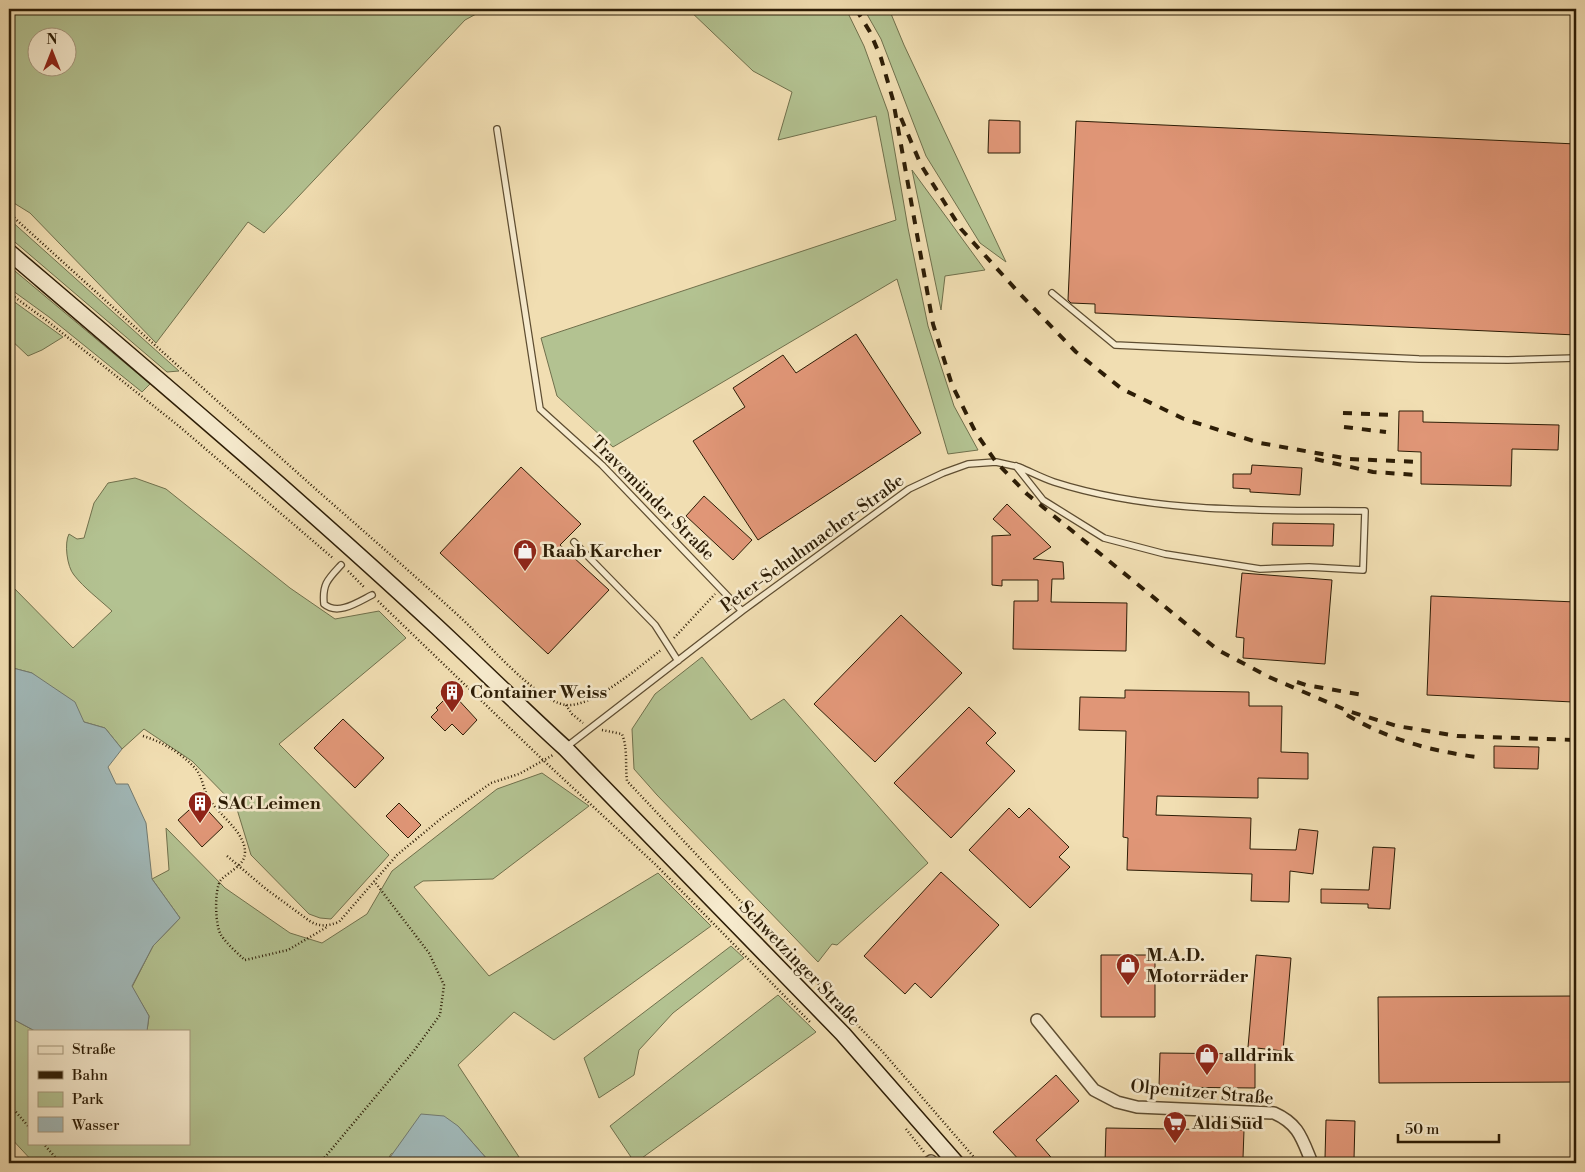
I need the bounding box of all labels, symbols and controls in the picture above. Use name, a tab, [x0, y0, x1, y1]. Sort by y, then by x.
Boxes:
north arrow	[28, 28, 78, 78]
text: N	[46, 31, 58, 49]
street label: Travemünder Straße	[586, 431, 720, 565]
street label: Peter-Schuhmacher-Straße	[716, 469, 909, 618]
shop icon: Raab Karcher	[512, 538, 538, 572]
place label: Raab Karcher	[542, 540, 662, 563]
building icon: Container Weiss	[439, 679, 465, 713]
place label: Container Weiss	[470, 681, 607, 704]
building icon: SAC Leimen	[187, 790, 213, 824]
place label: SAC Leimen	[218, 792, 321, 815]
street label: Schwetzinger Straße	[734, 896, 865, 1031]
place label: M.A.D. Motorräder	[1146, 944, 1249, 988]
shop icon: M.A.D. Motorräder	[1115, 952, 1141, 986]
legend	[28, 1030, 190, 1144]
text: Straße	[72, 1040, 116, 1059]
shop icon: alldrink	[1194, 1042, 1220, 1076]
place label: alldrink	[1224, 1044, 1295, 1067]
text: Bahn	[71, 1066, 108, 1085]
street label: Olpenitzer Straße	[1129, 1075, 1275, 1110]
text: Park	[72, 1090, 104, 1109]
supermarket icon: Aldi Süd	[1162, 1110, 1188, 1144]
place label: Aldi Süd	[1191, 1112, 1263, 1135]
scale bar	[1398, 1112, 1499, 1144]
text: Wasser	[71, 1116, 120, 1135]
text: 50 m	[1405, 1120, 1439, 1139]

